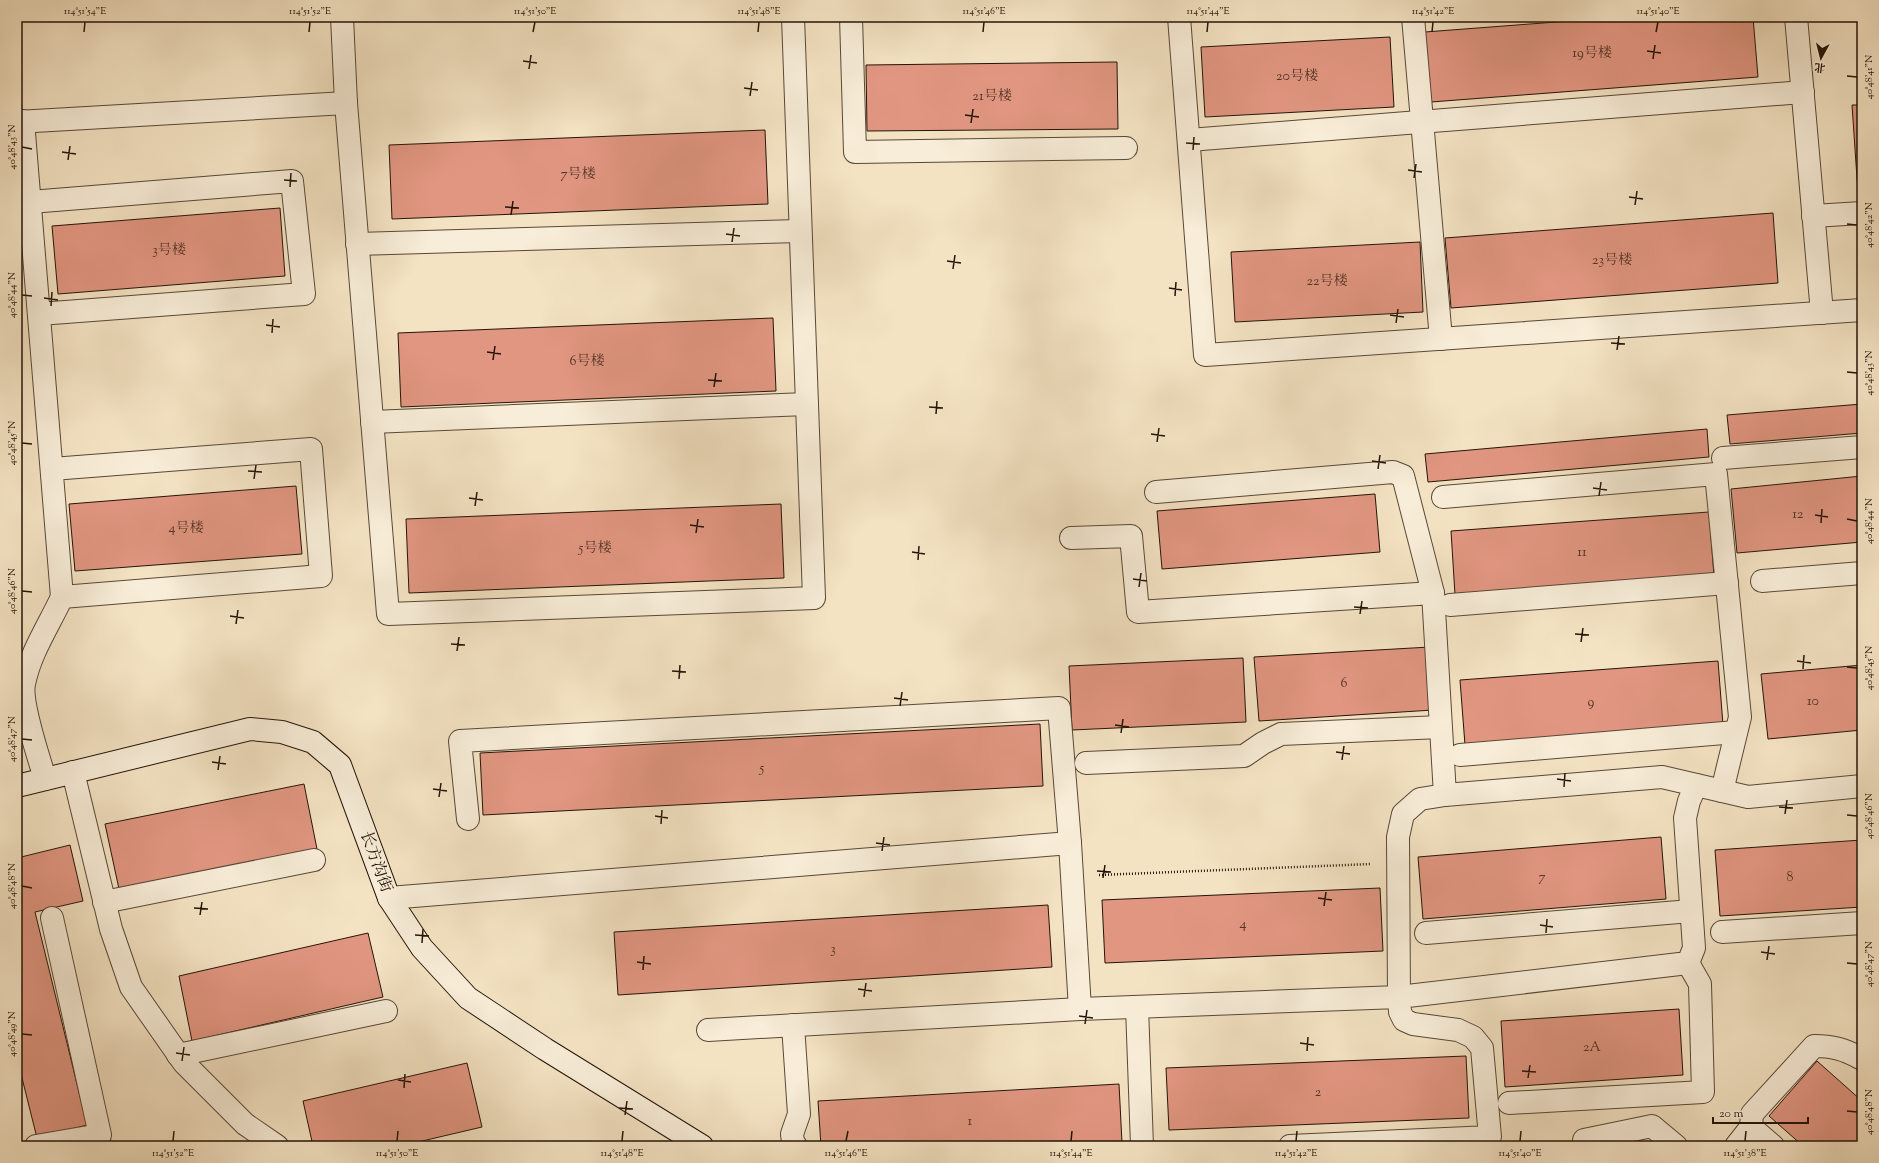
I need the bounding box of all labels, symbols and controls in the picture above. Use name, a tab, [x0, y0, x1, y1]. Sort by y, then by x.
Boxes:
text: 114°51'54"E	[64, 4, 106, 19]
text: 114°51'52"E	[289, 4, 331, 19]
text: 114°51'50"E	[514, 4, 556, 19]
text: 114°51'48"E	[737, 4, 781, 19]
text: 114°51'46"E	[962, 4, 1006, 19]
text: 114°51'44"E	[1186, 4, 1230, 19]
text: 114°51'42"E	[1412, 4, 1454, 19]
text: 114°51'40"E	[1636, 4, 1680, 19]
north arrow	[1801, 38, 1841, 78]
house number: 19号楼	[1572, 44, 1612, 64]
text: 40°48'41"N	[1862, 55, 1877, 99]
text: 北	[1813, 58, 1826, 76]
house number: 20号楼	[1276, 67, 1318, 87]
house number: 21号楼	[972, 87, 1012, 107]
text: 40°48'43"N	[5, 125, 20, 169]
house number: 7号楼	[560, 165, 596, 185]
text: 40°48'42"N	[1862, 202, 1877, 248]
house number: 3号楼	[152, 241, 186, 261]
house number: 23号楼	[1592, 251, 1632, 271]
text: 40°48'44"N	[5, 272, 20, 318]
house number: 22号楼	[1306, 272, 1348, 292]
text: 40°48'43"N	[1862, 351, 1877, 395]
house number: 6号楼	[570, 352, 604, 372]
text: 40°48'45"N	[5, 421, 20, 465]
text: 40°48'44"N	[1862, 498, 1877, 544]
house number: 12	[1792, 505, 1804, 525]
house number: 4号楼	[168, 519, 204, 539]
house number: 5号楼	[578, 539, 611, 559]
house number: 11	[1577, 543, 1587, 563]
text: 40°48'46"N	[5, 568, 20, 614]
text: 40°48'45"N	[1862, 646, 1877, 690]
house number: 6	[1341, 674, 1348, 694]
house number: 10	[1807, 692, 1819, 712]
house number: 9	[1588, 693, 1595, 713]
text: 40°48'47"N	[5, 716, 20, 762]
house number: 5	[759, 759, 765, 779]
text: 40°48'46"N	[1862, 793, 1877, 839]
street label: 长方沟街	[353, 828, 397, 896]
text: 40°48'48"N	[5, 863, 20, 909]
house number: 7	[1538, 868, 1546, 888]
house number: 8	[1787, 868, 1794, 888]
house number: 4	[1239, 915, 1247, 935]
house number: 3	[830, 940, 836, 960]
text: 40°48'47"N	[1862, 941, 1877, 987]
text: 40°48'49"N	[5, 1011, 20, 1057]
house number: 2A	[1583, 1038, 1602, 1058]
house number: 2	[1315, 1083, 1322, 1103]
text: 40°48'48"N	[1862, 1089, 1877, 1135]
scale bar	[1713, 1099, 1808, 1125]
text: 20 m	[1719, 1105, 1744, 1123]
house number: 1	[968, 1112, 973, 1132]
text: 114°51'52"E	[152, 1146, 194, 1161]
text: 114°51'50"E	[376, 1146, 418, 1161]
text: 114°51'48"E	[600, 1146, 644, 1161]
text: 114°51'46"E	[824, 1146, 868, 1161]
text: 114°51'44"E	[1049, 1146, 1093, 1161]
text: 114°51'42"E	[1275, 1146, 1317, 1161]
text: 114°51'40"E	[1498, 1146, 1542, 1161]
text: 114°51'38"E	[1723, 1146, 1767, 1161]

